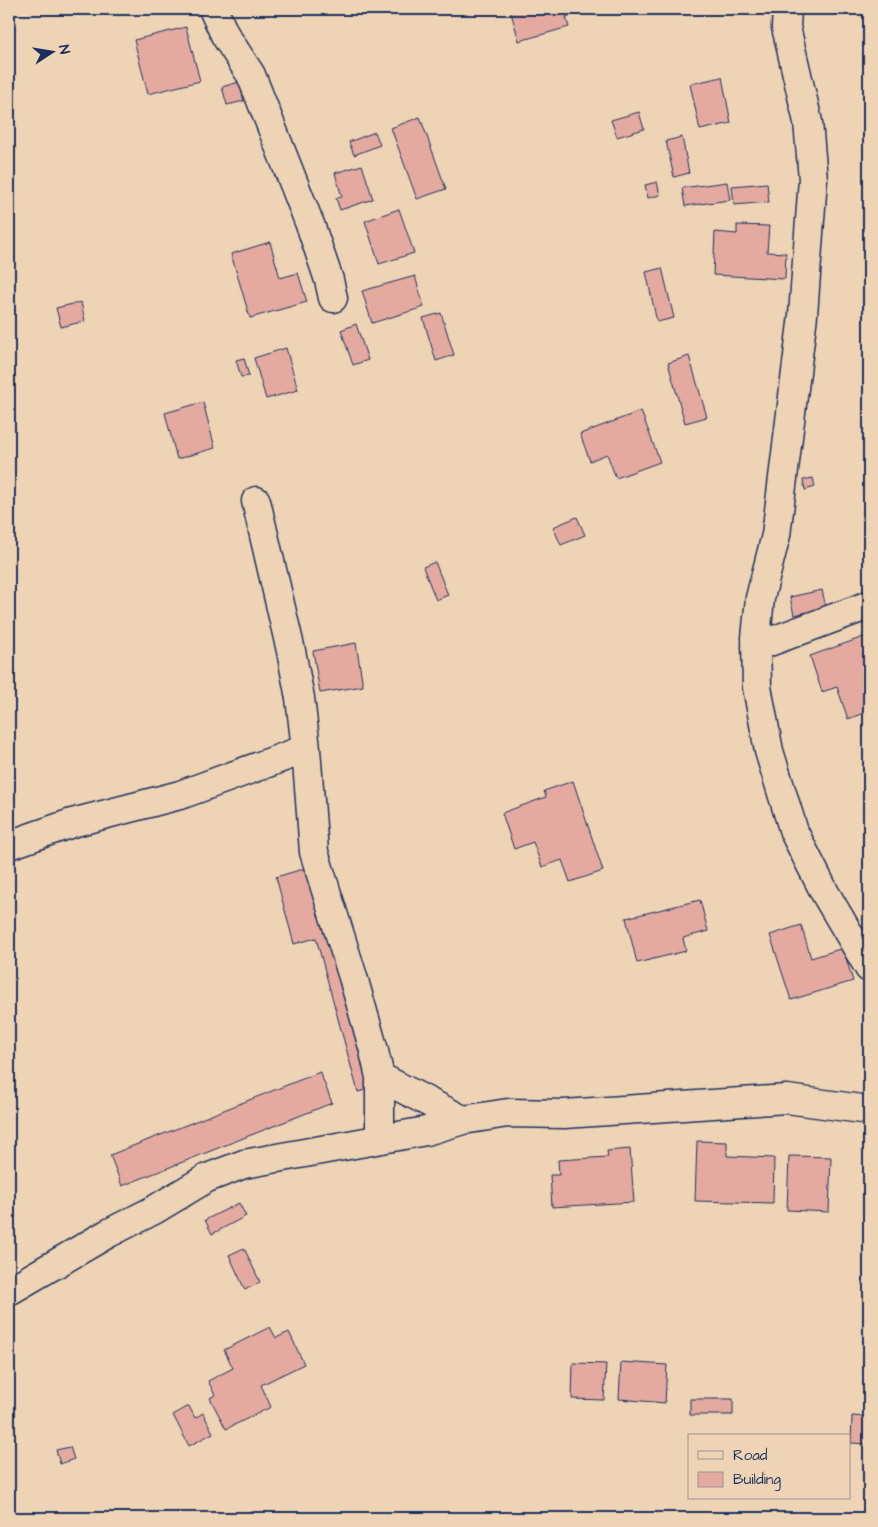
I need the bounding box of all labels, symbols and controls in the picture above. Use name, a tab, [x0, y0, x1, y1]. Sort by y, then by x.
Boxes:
north arrow	[28, 28, 78, 78]
text: N	[53, 43, 74, 56]
legend	[688, 1434, 850, 1500]
text: Road	[733, 1445, 768, 1466]
text: Building	[733, 1469, 781, 1491]

